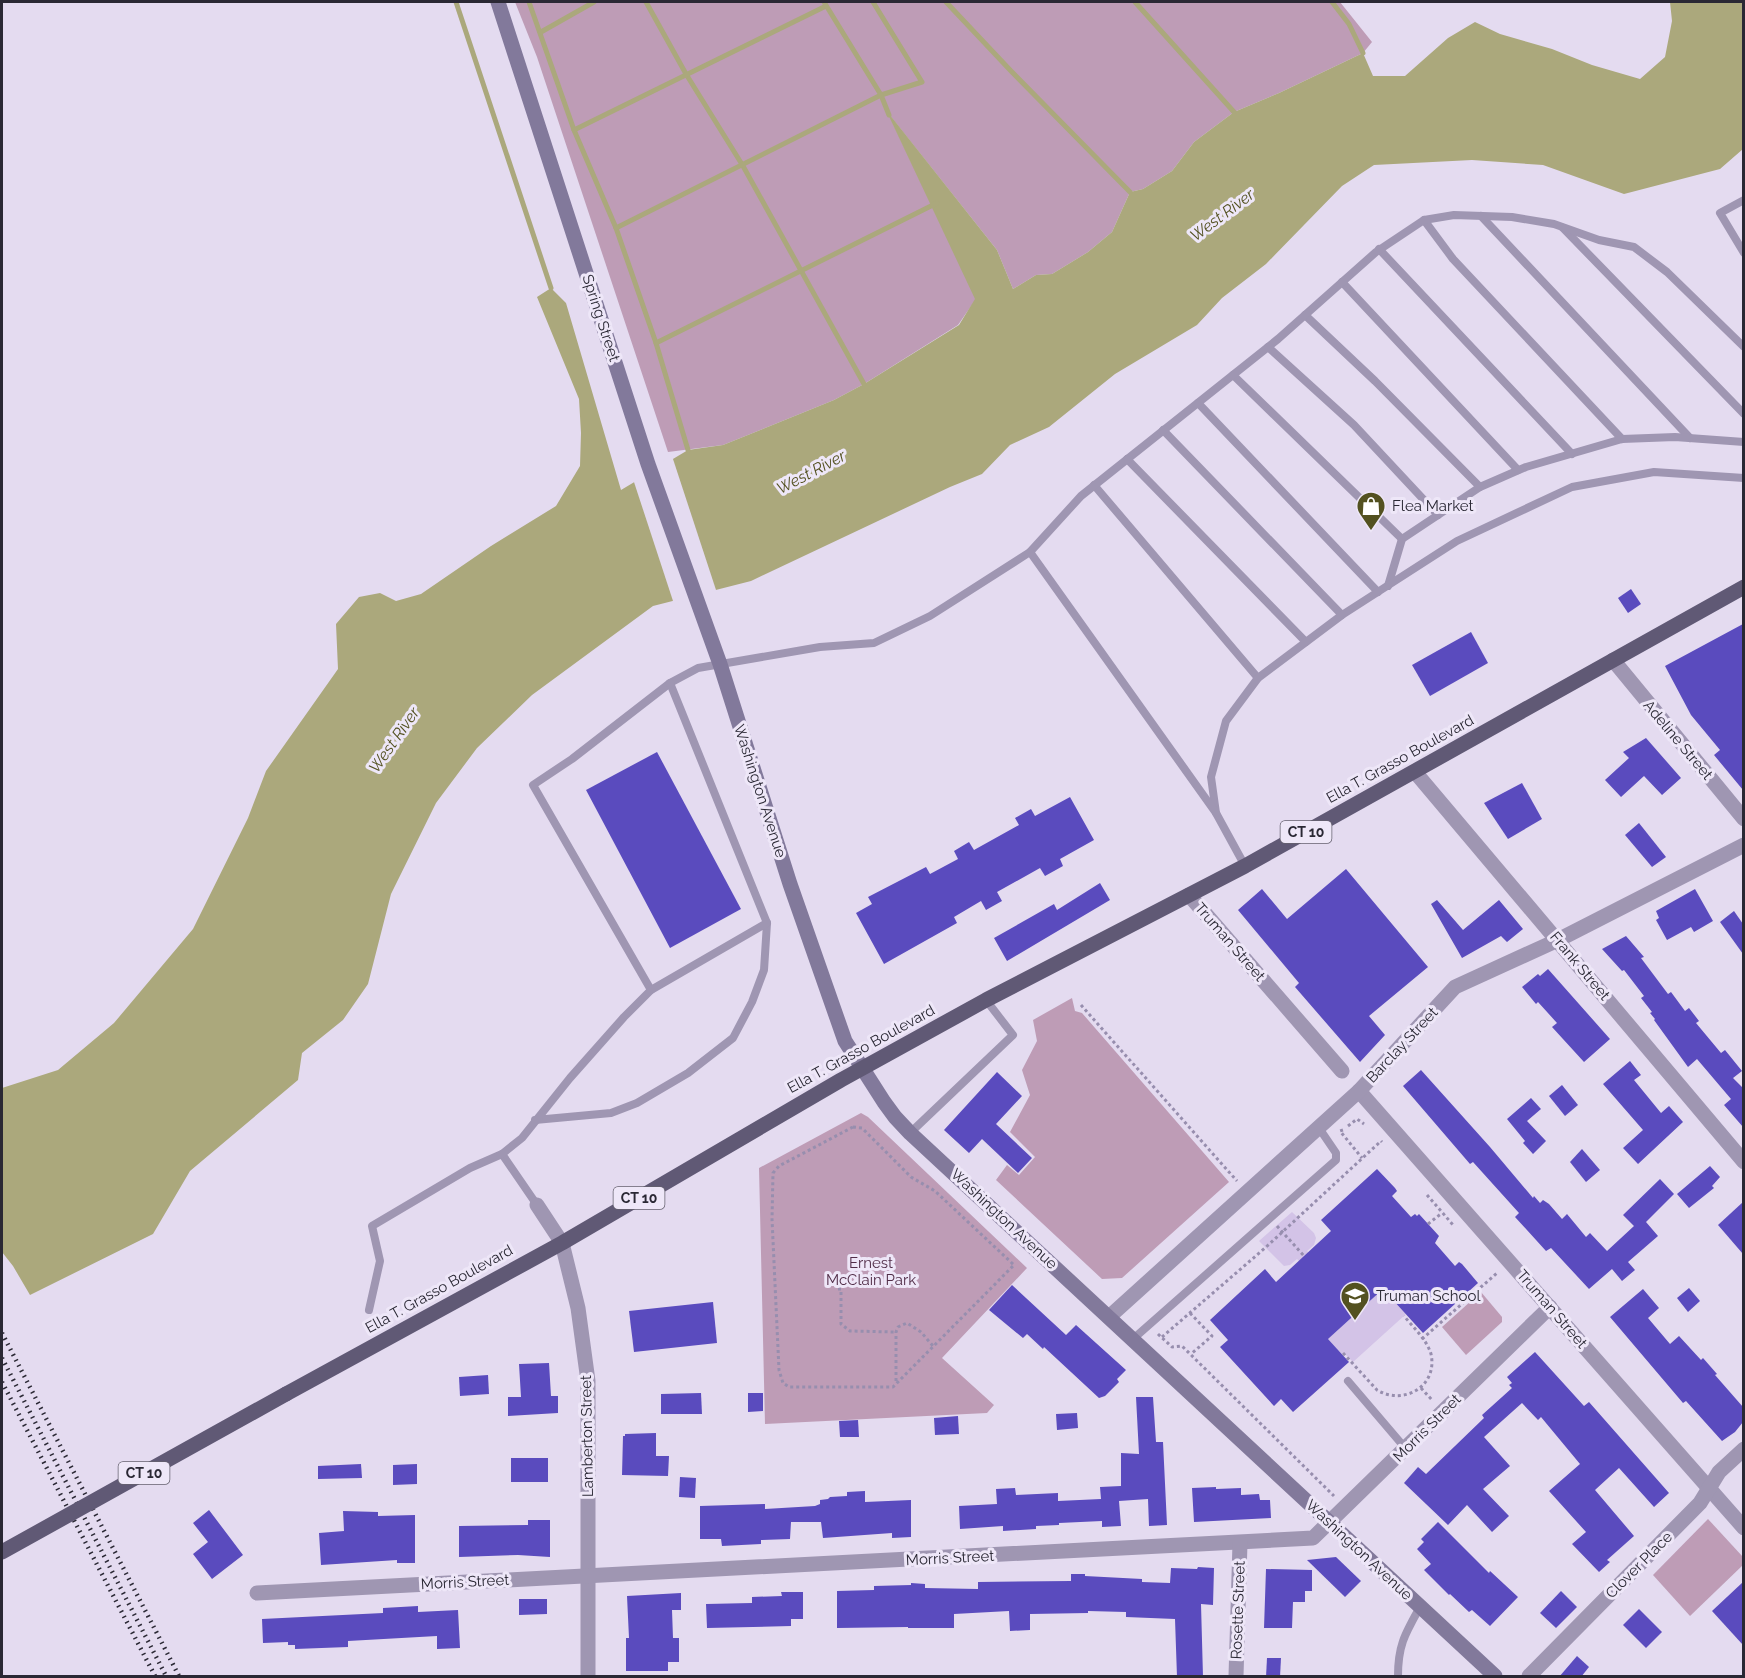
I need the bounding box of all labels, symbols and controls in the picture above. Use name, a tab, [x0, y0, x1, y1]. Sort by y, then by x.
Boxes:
water label: West River	[1186, 184, 1258, 245]
street label: Spring Street	[578, 272, 624, 364]
water label: West River	[773, 446, 849, 498]
shop icon: Flea Market	[1355, 490, 1387, 532]
place label: Flea Market	[1392, 497, 1474, 515]
street label: Adeline Street	[1639, 697, 1717, 783]
water label: West River	[365, 703, 424, 776]
street label: Ella T. Grasso Boulevard	[1323, 711, 1477, 807]
street label: Washington Avenue	[730, 722, 790, 860]
road number: CT 10	[1280, 821, 1332, 843]
street label: Truman Street	[1191, 899, 1269, 985]
street label: Frank Street	[1546, 928, 1614, 1004]
street label: Ella T. Grasso Boulevard	[784, 1001, 938, 1097]
street label: Barclay Street	[1362, 1004, 1442, 1086]
street label: Washington Avenue	[947, 1165, 1061, 1273]
road number: CT 10	[614, 1187, 664, 1209]
street label: Ella T. Grasso Boulevard	[362, 1241, 516, 1337]
park label: Ernest McClain Park	[826, 1254, 916, 1289]
street label: Truman Street	[1513, 1266, 1591, 1352]
school or university icon: Truman School	[1339, 1280, 1371, 1322]
place label: Truman School	[1376, 1287, 1481, 1305]
street label: Lamberton Street	[577, 1375, 597, 1497]
street label: Morris Street	[1389, 1390, 1465, 1466]
road number: CT 10	[118, 1462, 170, 1484]
street label: Washington Avenue	[1302, 1496, 1416, 1604]
street label: Clover Place	[1602, 1528, 1676, 1602]
street label: Morris Street	[905, 1547, 995, 1569]
street label: Rosette Street	[1227, 1560, 1249, 1660]
street label: Morris Street	[420, 1571, 510, 1593]

